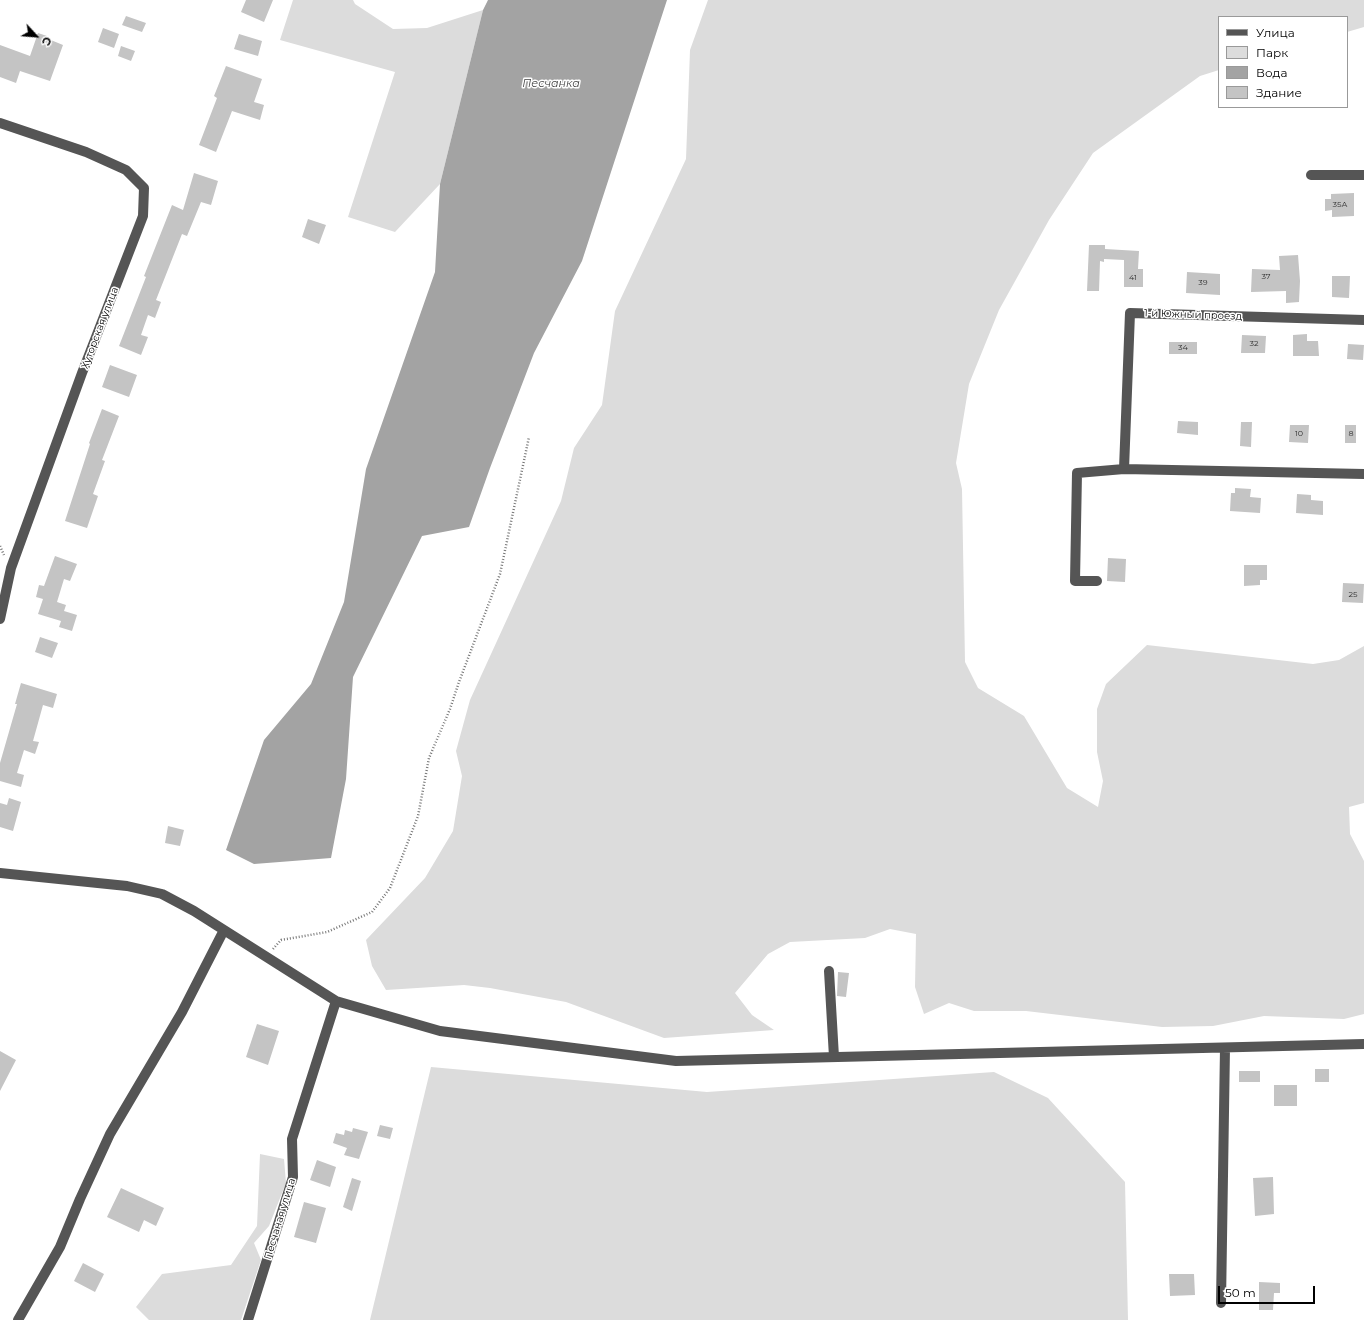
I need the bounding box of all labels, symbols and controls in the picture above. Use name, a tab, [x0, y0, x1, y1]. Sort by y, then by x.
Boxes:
north arrow	[16, 16, 56, 56]
legend	[1218, 16, 1348, 108]
text: Улица	[1256, 25, 1295, 40]
text: С	[39, 35, 55, 48]
text: Парк	[1256, 45, 1288, 60]
text: Вода	[1256, 65, 1287, 80]
water label: Песчанка	[522, 77, 580, 91]
text: Здание	[1256, 85, 1302, 100]
house number: 35А	[1333, 200, 1347, 210]
house number: 37	[1261, 272, 1271, 282]
house number: 41	[1129, 273, 1137, 283]
house number: 39	[1198, 278, 1208, 288]
street label: Хуторская улица	[79, 285, 121, 371]
street label: 1-й Южный проезд	[1144, 307, 1242, 323]
house number: 32	[1249, 339, 1259, 349]
house number: 34	[1178, 343, 1188, 353]
house number: 10	[1295, 429, 1303, 439]
house number: 8	[1348, 429, 1354, 439]
house number: 25	[1348, 590, 1358, 600]
street label: Песчаная улица	[262, 1177, 298, 1261]
scale bar	[1220, 1278, 1317, 1304]
text: 50 m	[1225, 1285, 1256, 1300]

